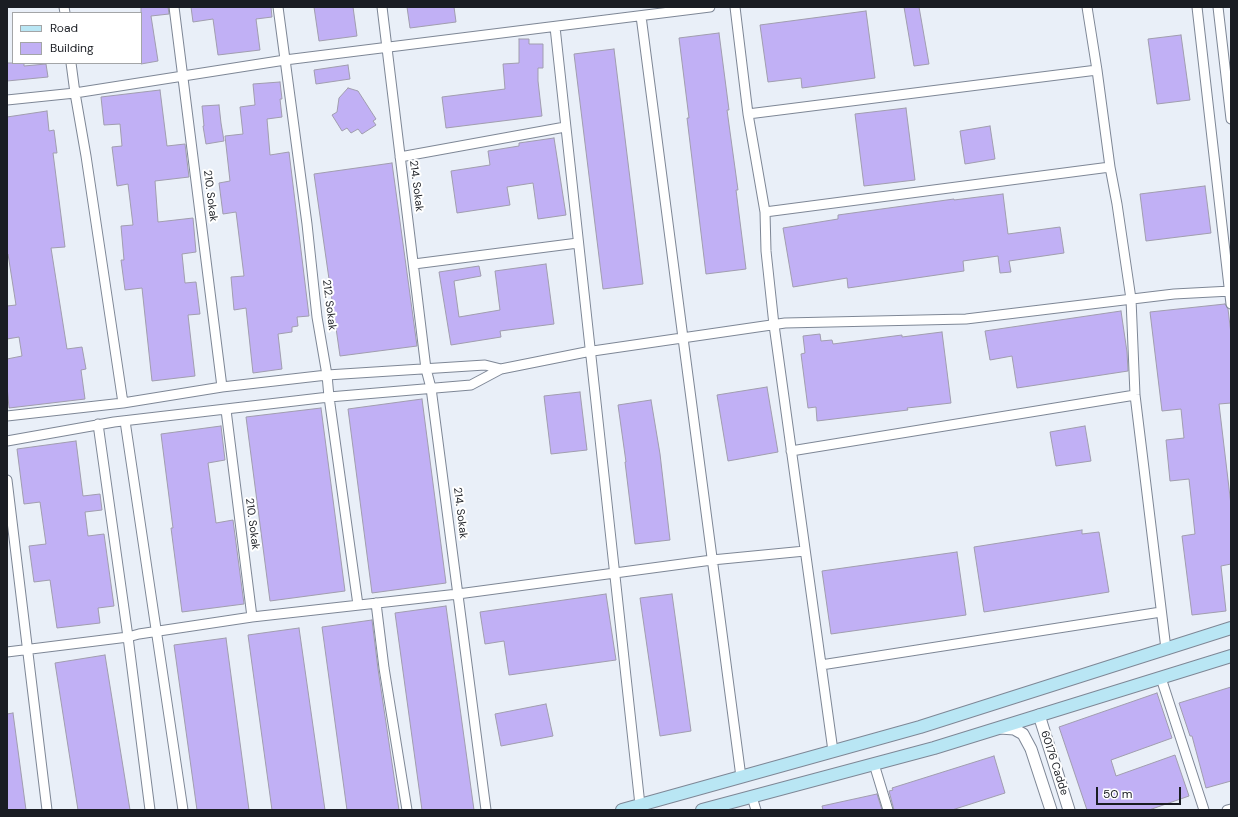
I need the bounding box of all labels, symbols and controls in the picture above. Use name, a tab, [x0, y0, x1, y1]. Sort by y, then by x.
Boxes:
legend	[12, 12, 142, 64]
text: Road	[50, 20, 78, 36]
text: Building	[50, 40, 94, 56]
street label: 214. Sokak	[406, 160, 426, 212]
street label: 210. Sokak	[200, 169, 220, 223]
street label: 212. Sokak	[319, 279, 339, 331]
street label: 214. Sokak	[450, 487, 470, 539]
street label: 210. Sokak	[242, 497, 262, 551]
street label: 60176 Cadde	[1037, 729, 1071, 797]
scale bar	[1098, 779, 1183, 805]
text: 50 m	[1103, 786, 1132, 802]

